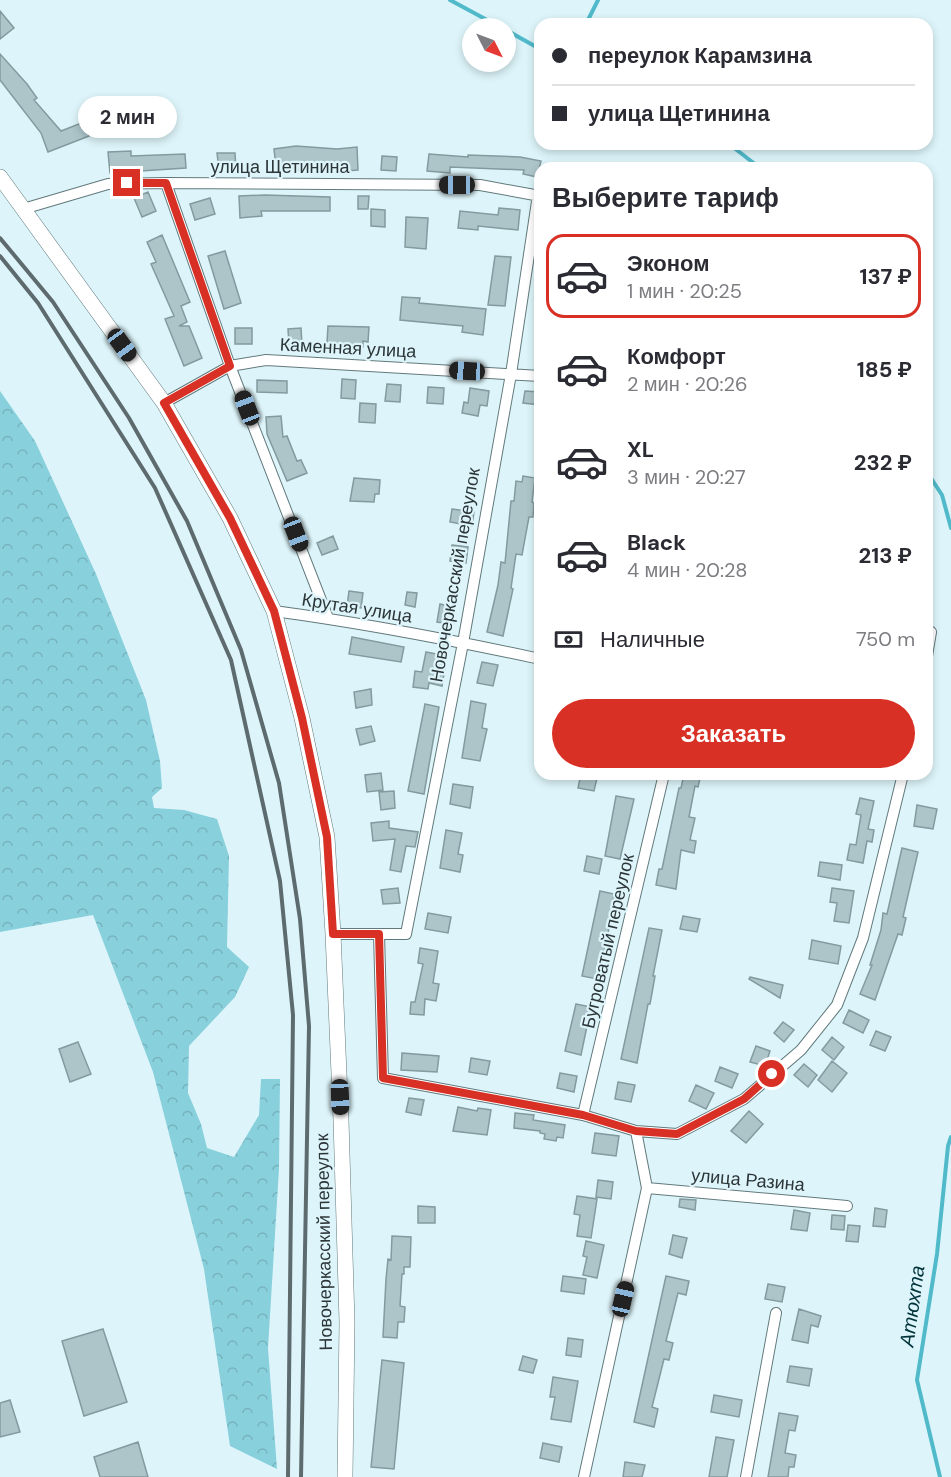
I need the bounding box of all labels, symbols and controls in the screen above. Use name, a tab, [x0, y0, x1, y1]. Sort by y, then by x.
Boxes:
north arrow	[462, 18, 516, 72]
map controls	[462, 18, 516, 72]
text: переулок Карамзина	[588, 41, 812, 70]
callout: 2 мин	[78, 96, 176, 138]
text: улица Щетинина	[588, 99, 770, 128]
text: 2 мин	[100, 104, 155, 130]
street label: улица Щетинина	[211, 155, 350, 179]
route end	[113, 169, 140, 196]
car	[439, 176, 475, 194]
text: Выберите тариф	[552, 180, 779, 215]
icon: car	[555, 249, 609, 303]
text: Эконом	[627, 249, 710, 278]
text: 137 ₽	[860, 262, 912, 291]
text: 1 мин · 20:25	[627, 278, 742, 304]
car	[104, 325, 140, 365]
street label: Каменная улица	[279, 332, 418, 364]
icon: car	[555, 342, 609, 396]
text: Комфорт	[627, 342, 726, 371]
text: 185 ₽	[857, 355, 912, 384]
car	[449, 361, 485, 381]
text: 2 мин · 20:26	[627, 371, 748, 397]
car	[232, 388, 262, 428]
icon: car	[555, 435, 609, 489]
text: XL	[627, 435, 654, 464]
text: 232 ₽	[854, 448, 912, 477]
text: 3 мин · 20:27	[627, 464, 746, 490]
street label: Новочеркасский переулок	[424, 466, 486, 684]
car	[281, 514, 311, 554]
icon: car	[555, 528, 609, 582]
text: Black	[627, 528, 686, 557]
text: 213 ₽	[858, 541, 912, 570]
text: 4 мин · 20:28	[627, 557, 747, 583]
street label: Крутая улица	[300, 587, 415, 629]
icon: cash	[552, 623, 585, 656]
text: Наличные	[600, 625, 705, 654]
text: 750 m	[856, 626, 915, 652]
button: Заказать	[552, 699, 915, 768]
street label: Бугроватый переулок	[576, 851, 640, 1031]
route start	[758, 1060, 785, 1087]
car	[330, 1079, 350, 1115]
street label: Новочеркасский переулок	[310, 1133, 338, 1351]
street label: улица Разина	[690, 1163, 807, 1197]
water label: Атюхта	[893, 1264, 931, 1349]
car	[610, 1279, 636, 1319]

